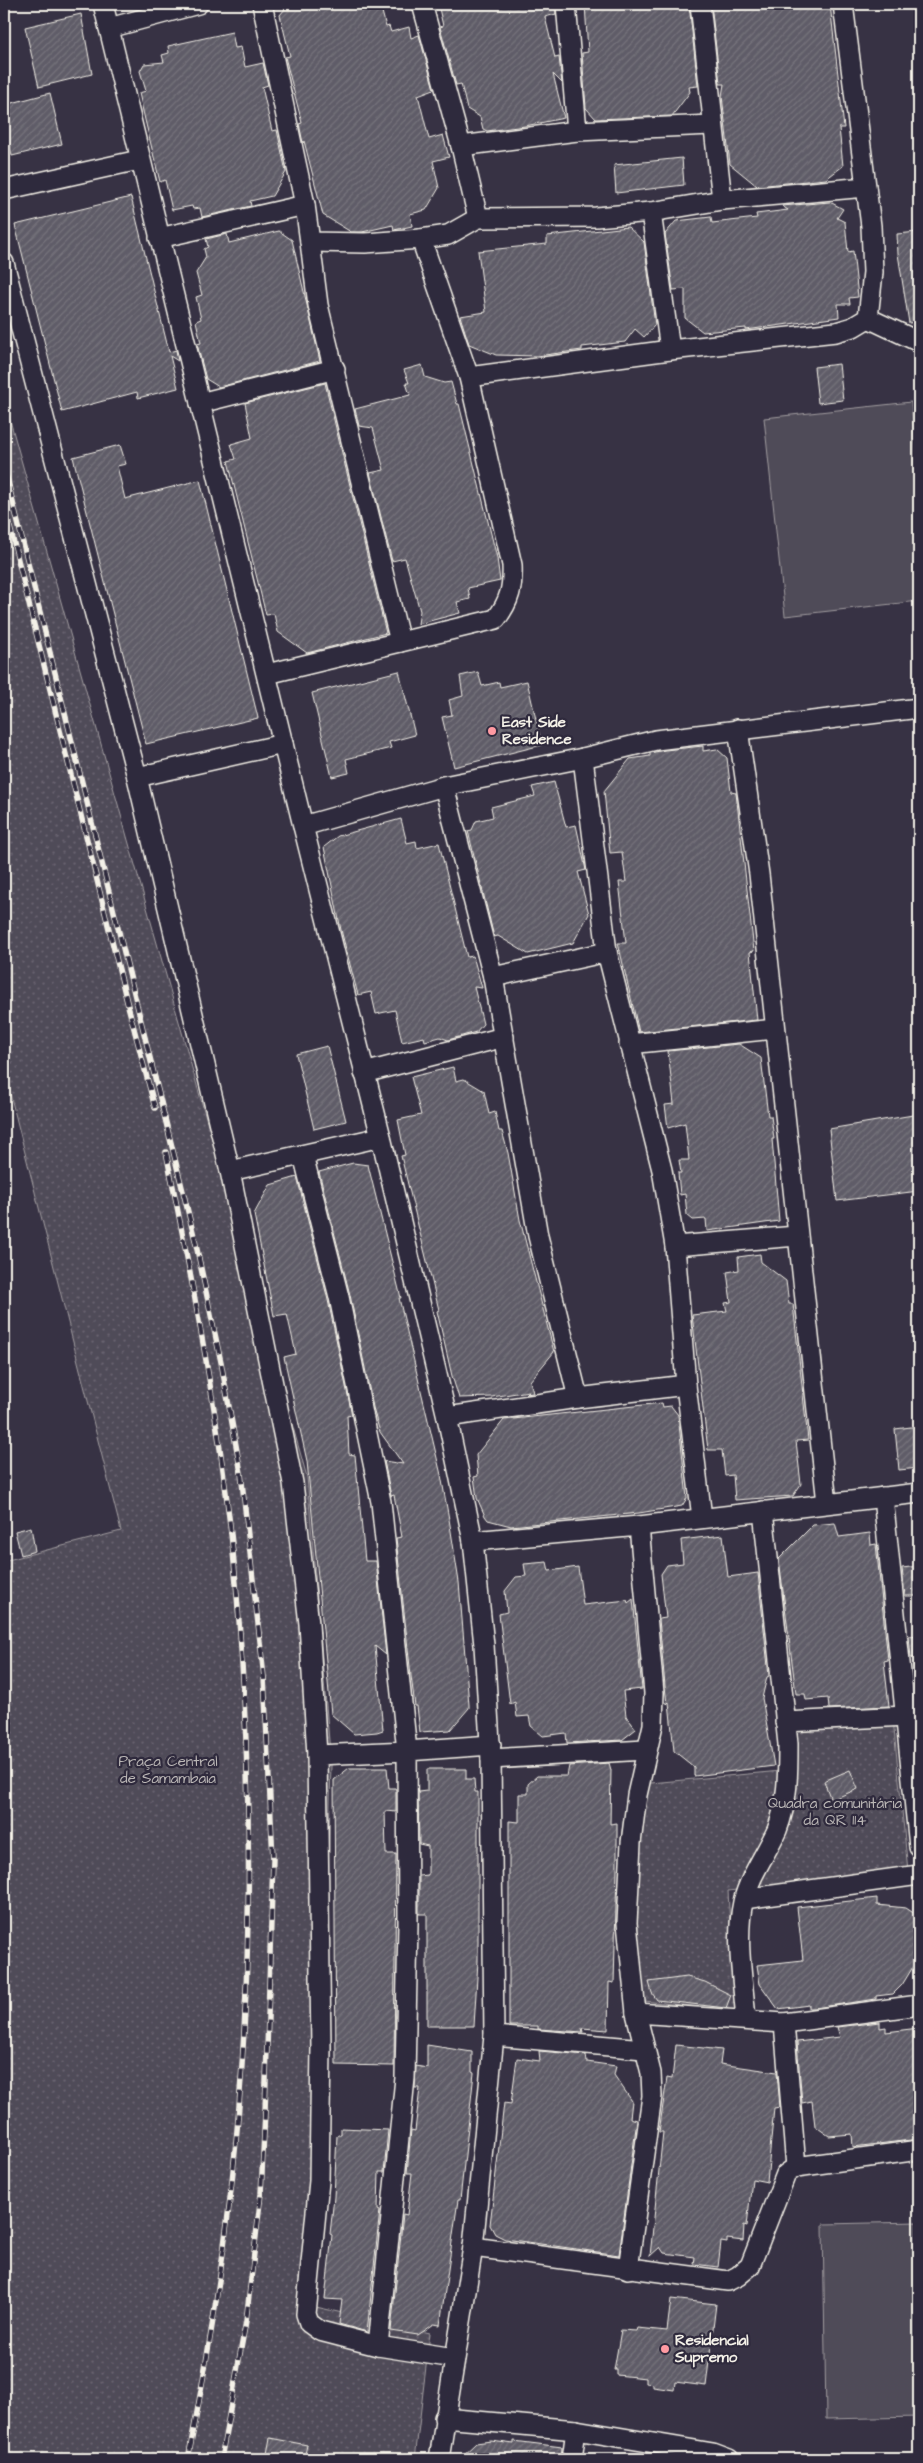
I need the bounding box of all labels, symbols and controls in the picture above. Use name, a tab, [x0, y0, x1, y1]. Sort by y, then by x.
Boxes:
place label: East Side Residence	[502, 712, 572, 750]
marker: East Side Residence	[486, 725, 498, 737]
park label: Praça Central de Samambaia	[118, 1751, 218, 1789]
park label: Quadra comunitária da QR 114	[768, 1793, 903, 1831]
place label: Residencial Supremo	[674, 2330, 749, 2368]
marker: Residencial Supremo	[659, 2343, 671, 2355]

